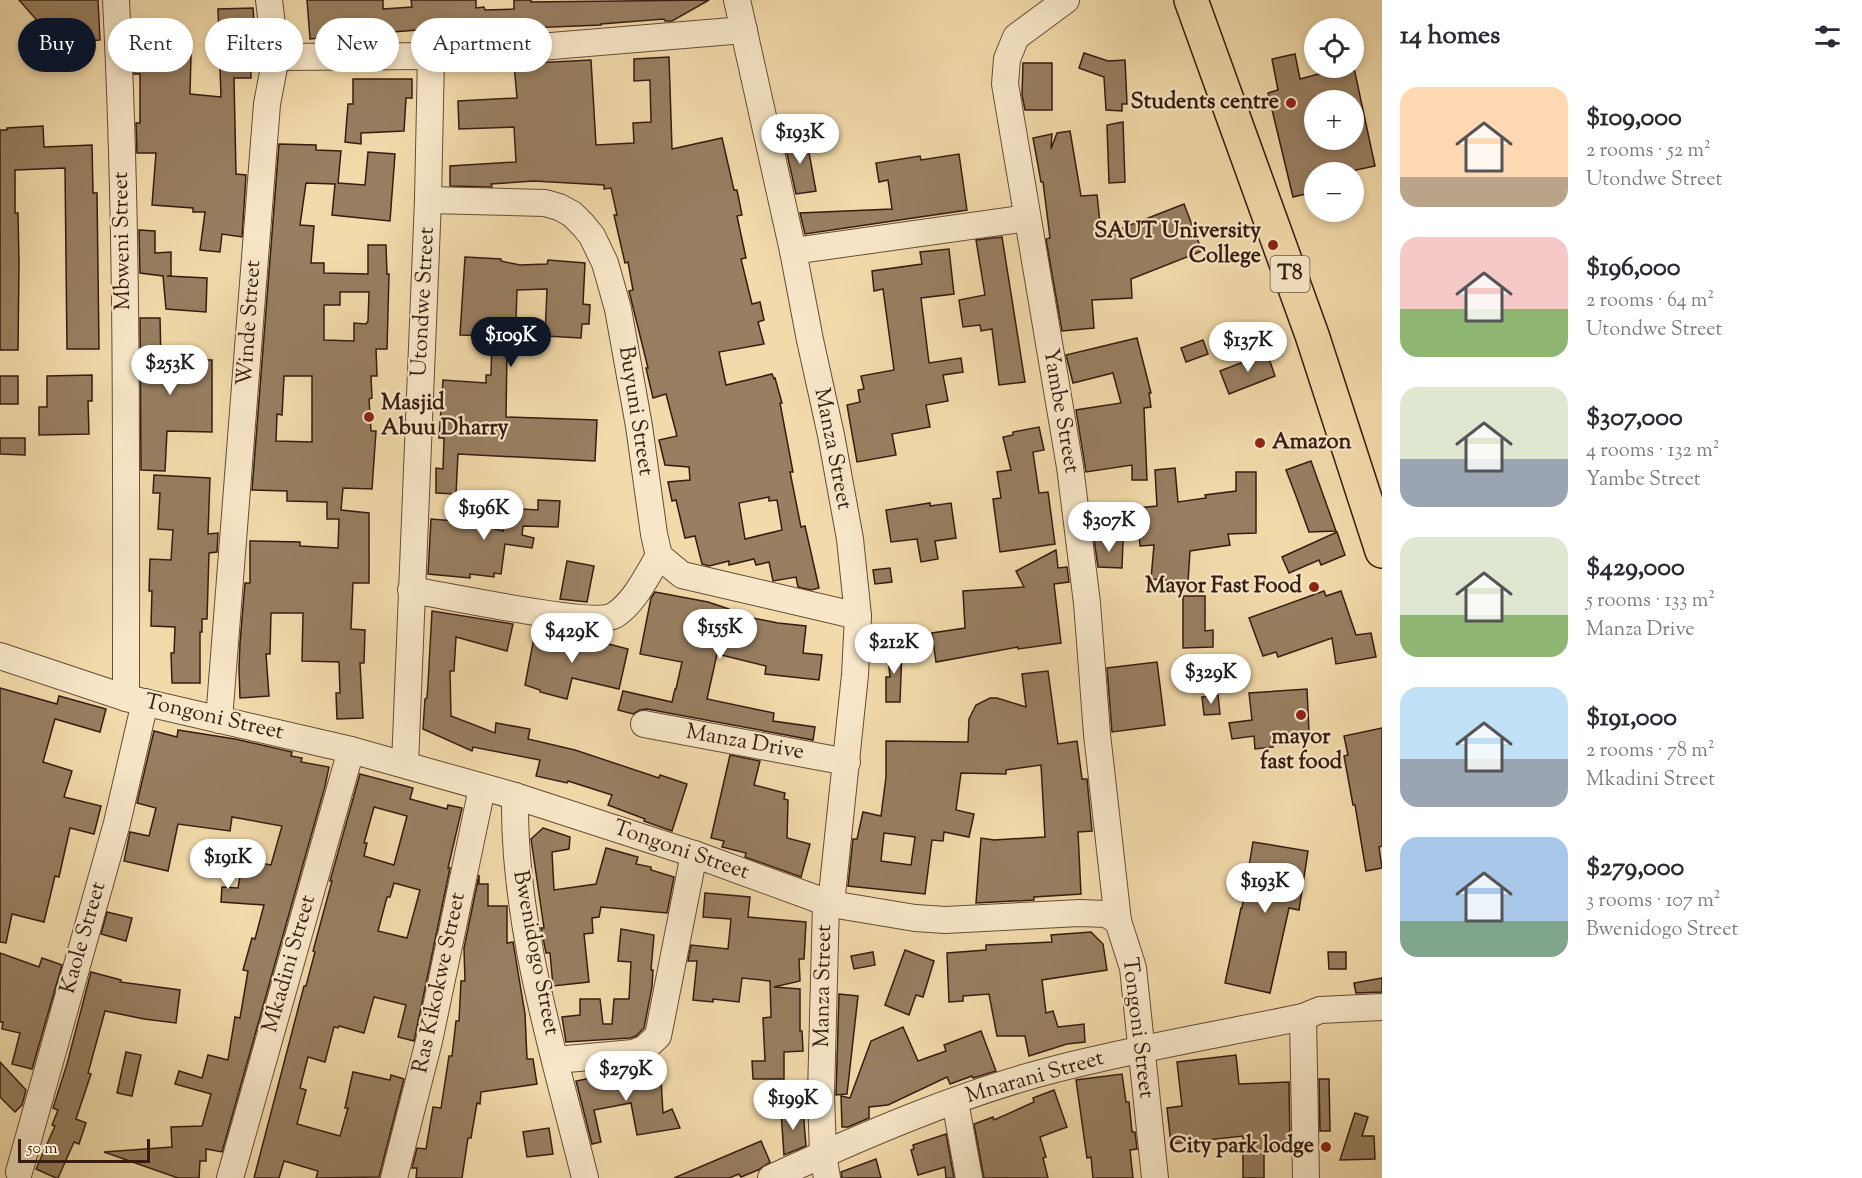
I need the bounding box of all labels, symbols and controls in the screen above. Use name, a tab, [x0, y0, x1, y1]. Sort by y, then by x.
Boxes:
chip: Buy	[18, 18, 96, 72]
chip: Rent	[108, 18, 193, 72]
chip: Filters	[205, 18, 303, 72]
chip: New	[315, 18, 399, 72]
chip: Apartment	[411, 18, 552, 72]
map controls	[1304, 18, 1364, 222]
button: locate	[1304, 18, 1364, 78]
text: 14 homes	[1400, 18, 1500, 55]
icon: filters	[1811, 20, 1844, 53]
place label: Students centre	[1131, 87, 1279, 119]
button: +	[1304, 90, 1364, 150]
marker: Students centre	[1284, 96, 1298, 110]
text: $109,000	[1586, 100, 1682, 137]
icon: home	[1448, 111, 1520, 183]
pin: $193K	[758, 114, 842, 165]
text: $193K	[775, 119, 825, 148]
text: 2 rooms · 52 m²	[1586, 137, 1711, 166]
button: −	[1304, 162, 1364, 222]
text: Utondwe Street	[1586, 166, 1722, 195]
street label: Mbweni Street	[106, 171, 140, 311]
place label: SAUT University College	[1094, 216, 1261, 273]
street label: Utondwe Street	[404, 226, 444, 378]
marker: SAUT University College	[1266, 238, 1280, 252]
text: $196,000	[1586, 250, 1681, 287]
road number: T8	[1270, 256, 1310, 292]
street label: Winde Street	[230, 259, 270, 387]
icon: home	[1448, 261, 1520, 333]
text: 2 rooms · 64 m²	[1586, 287, 1714, 316]
text: Utondwe Street	[1586, 316, 1722, 345]
pin: $109K	[469, 317, 553, 368]
text: $109K	[485, 322, 537, 351]
pin: $137K	[1206, 322, 1290, 373]
text: $137K	[1223, 327, 1273, 356]
street label: Buyuni Street	[609, 344, 661, 479]
pin: $253K	[128, 345, 212, 396]
street label: Yambe Street	[1033, 346, 1087, 476]
text: $253K	[145, 350, 195, 379]
street label: Manza Street	[805, 385, 860, 513]
place label: Masjid Abuu Dharry	[381, 388, 508, 445]
text: $307,000	[1586, 400, 1683, 437]
marker: Masjid Abuu Dharry	[362, 410, 376, 424]
icon: home	[1448, 411, 1520, 483]
place label: Amazon	[1272, 427, 1352, 459]
marker: Amazon	[1253, 436, 1267, 450]
text: 4 rooms · 132 m²	[1586, 437, 1719, 466]
text: Yambe Street	[1586, 466, 1701, 495]
pin: $196K	[442, 490, 526, 541]
text: $196K	[458, 495, 510, 524]
pin: $307K	[1067, 502, 1151, 553]
text: $307K	[1082, 507, 1136, 536]
text: $429,000	[1586, 550, 1685, 587]
icon: home	[1448, 561, 1520, 633]
place label: Mayor Fast Food	[1145, 571, 1303, 603]
marker: Mayor Fast Food	[1307, 580, 1321, 594]
text: 5 rooms · 133 m²	[1586, 587, 1715, 616]
pin: $155K	[678, 609, 762, 660]
pin: $429K	[530, 613, 614, 664]
text: $155K	[697, 614, 743, 643]
text: Manza Drive	[1586, 616, 1695, 645]
text: $429K	[545, 618, 599, 647]
pin: $212K	[852, 624, 936, 675]
text: $212K	[869, 629, 919, 658]
pin: $329K	[1169, 654, 1253, 705]
text: $329K	[1185, 659, 1237, 688]
street label: Tongoni Street	[141, 686, 287, 750]
text: $191,000	[1586, 700, 1677, 737]
marker: mayor fast food	[1294, 708, 1308, 722]
icon: home	[1448, 711, 1520, 783]
street label: Manza Drive	[683, 717, 807, 769]
place label: mayor fast food	[1260, 722, 1343, 779]
text: 2 rooms · 78 m²	[1586, 737, 1715, 766]
text: Mkadini Street	[1586, 766, 1715, 795]
street label: Tongoni Street	[609, 813, 754, 889]
pin: $191K	[186, 839, 270, 890]
text: $191K	[204, 844, 252, 873]
text: $279,000	[1586, 850, 1684, 887]
icon: home	[1448, 861, 1520, 933]
pin: $193K	[1223, 863, 1307, 914]
street label: Bwenidogo Street	[503, 868, 567, 1039]
text: $193K	[1240, 868, 1290, 897]
street label: Kaole Street	[53, 878, 115, 998]
text: 3 rooms · 107 m²	[1586, 887, 1720, 916]
street label: Ras Kikokwe Street	[405, 889, 475, 1076]
street label: Mkadini Street	[255, 891, 325, 1037]
text: Bwenidogo Street	[1586, 916, 1738, 945]
street label: Manza Street	[807, 924, 841, 1048]
street label: Tongoni Street	[1112, 956, 1162, 1101]
street label: Mnarani Street	[962, 1043, 1108, 1113]
pin: $279K	[584, 1051, 668, 1102]
text: $279K	[599, 1056, 653, 1085]
pin: $199K	[751, 1080, 835, 1131]
text: $199K	[767, 1085, 819, 1114]
place label: City park lodge	[1169, 1131, 1314, 1163]
scale bar	[18, 1136, 150, 1164]
text: 50 m	[27, 1138, 58, 1161]
marker: City park lodge	[1319, 1140, 1333, 1154]

